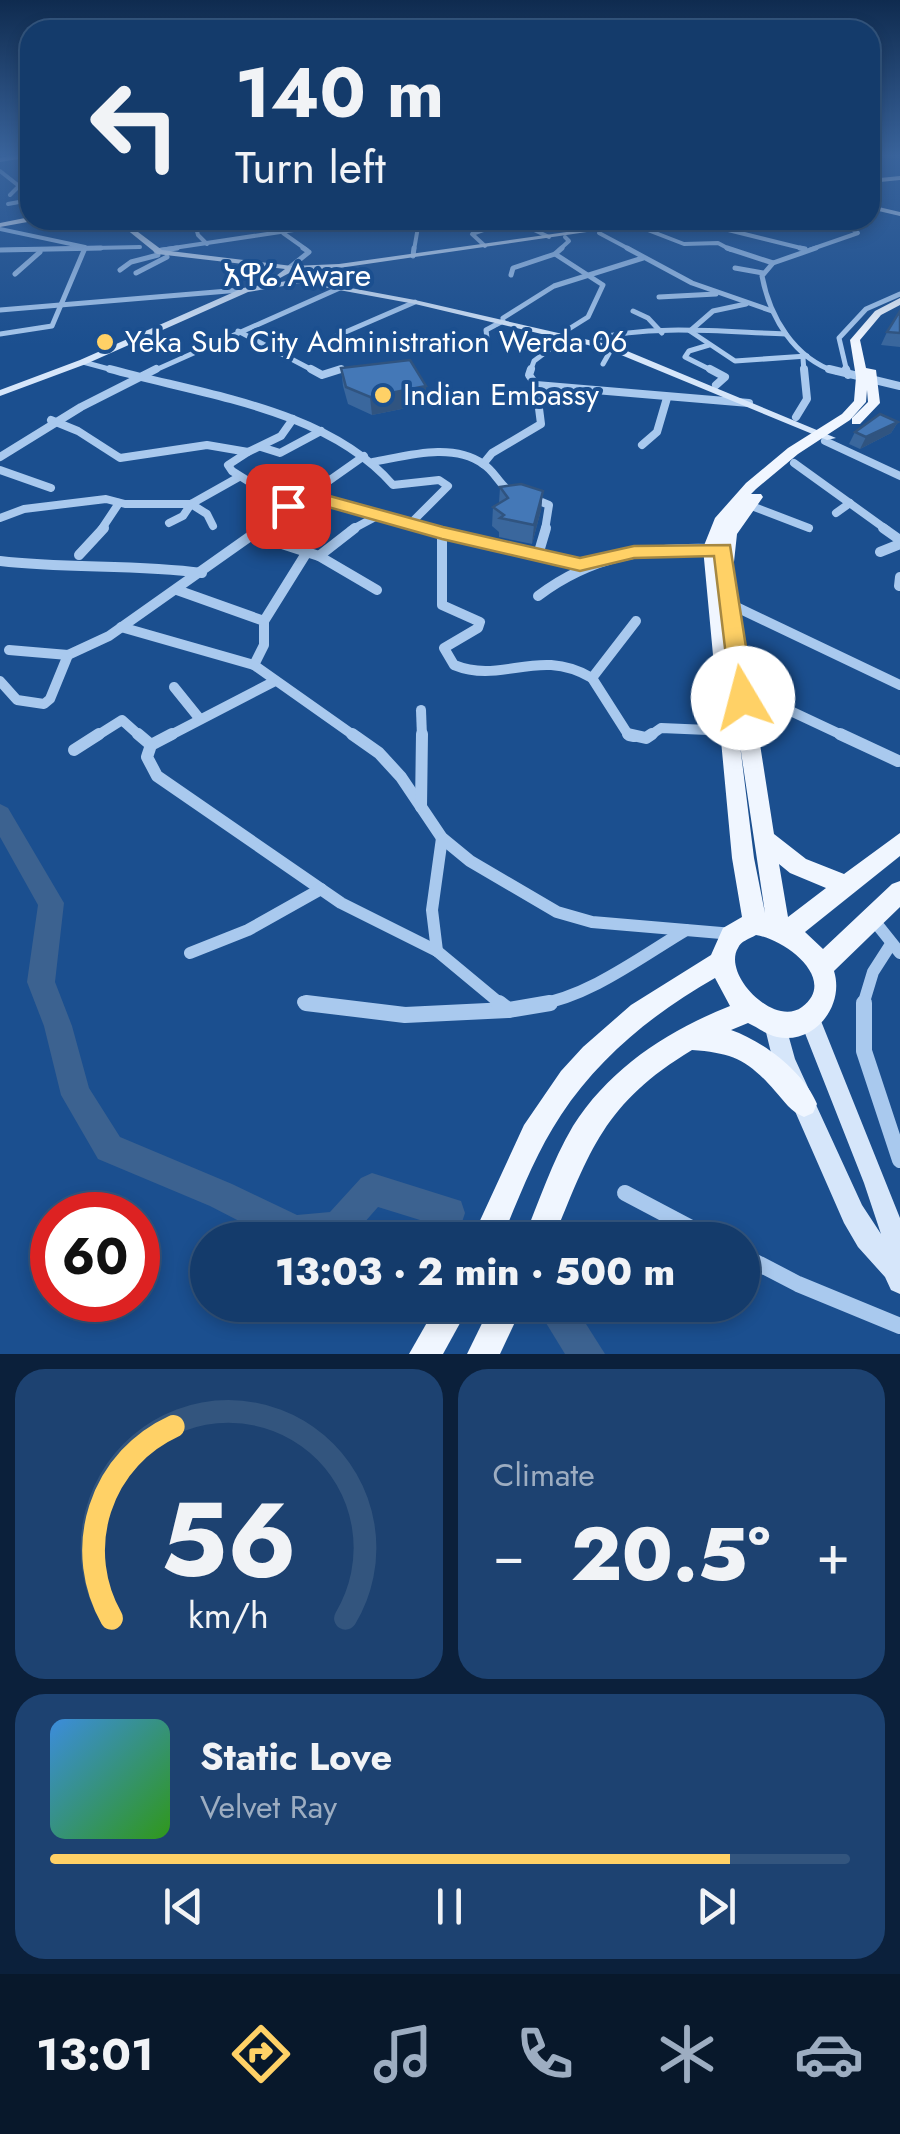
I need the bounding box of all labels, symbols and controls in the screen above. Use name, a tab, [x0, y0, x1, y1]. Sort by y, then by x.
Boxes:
text: 140 m	[235, 42, 444, 143]
icon: left	[70, 60, 200, 190]
text: Turn left	[235, 135, 386, 200]
district label: አዋሬ Aware	[223, 252, 371, 298]
place label: Yeka Sub City Administration Werda 06	[125, 320, 628, 363]
marker: Yeka Sub City Administration Werda 06	[94, 331, 116, 353]
place label: Indian Embassy	[403, 373, 600, 416]
marker: Indian Embassy	[372, 384, 394, 406]
pin	[246, 464, 331, 549]
icon: arrive	[261, 479, 316, 534]
position arrow	[691, 646, 795, 750]
speed limit sign: 60	[30, 1192, 160, 1322]
text: 13:03 · 2 min · 500 m	[275, 1244, 675, 1299]
text: Climate	[493, 1452, 595, 1498]
text: 56	[160, 1465, 297, 1615]
text: 20.5°	[571, 1500, 770, 1608]
text: −	[493, 1515, 525, 1595]
text: +	[816, 1515, 850, 1595]
text: km/h	[188, 1590, 269, 1641]
text: Static Love	[200, 1729, 392, 1784]
text: Velvet Ray	[200, 1784, 337, 1830]
icon: previous	[156, 1879, 211, 1934]
icon: pause	[422, 1879, 477, 1934]
icon: next	[689, 1879, 744, 1934]
icon: directions	[226, 2019, 296, 2089]
icon: music	[368, 2019, 438, 2089]
icon: phone	[510, 2019, 580, 2089]
icon: climate	[652, 2019, 722, 2089]
icon: car	[794, 2019, 864, 2089]
text: 13:01	[36, 2022, 154, 2087]

